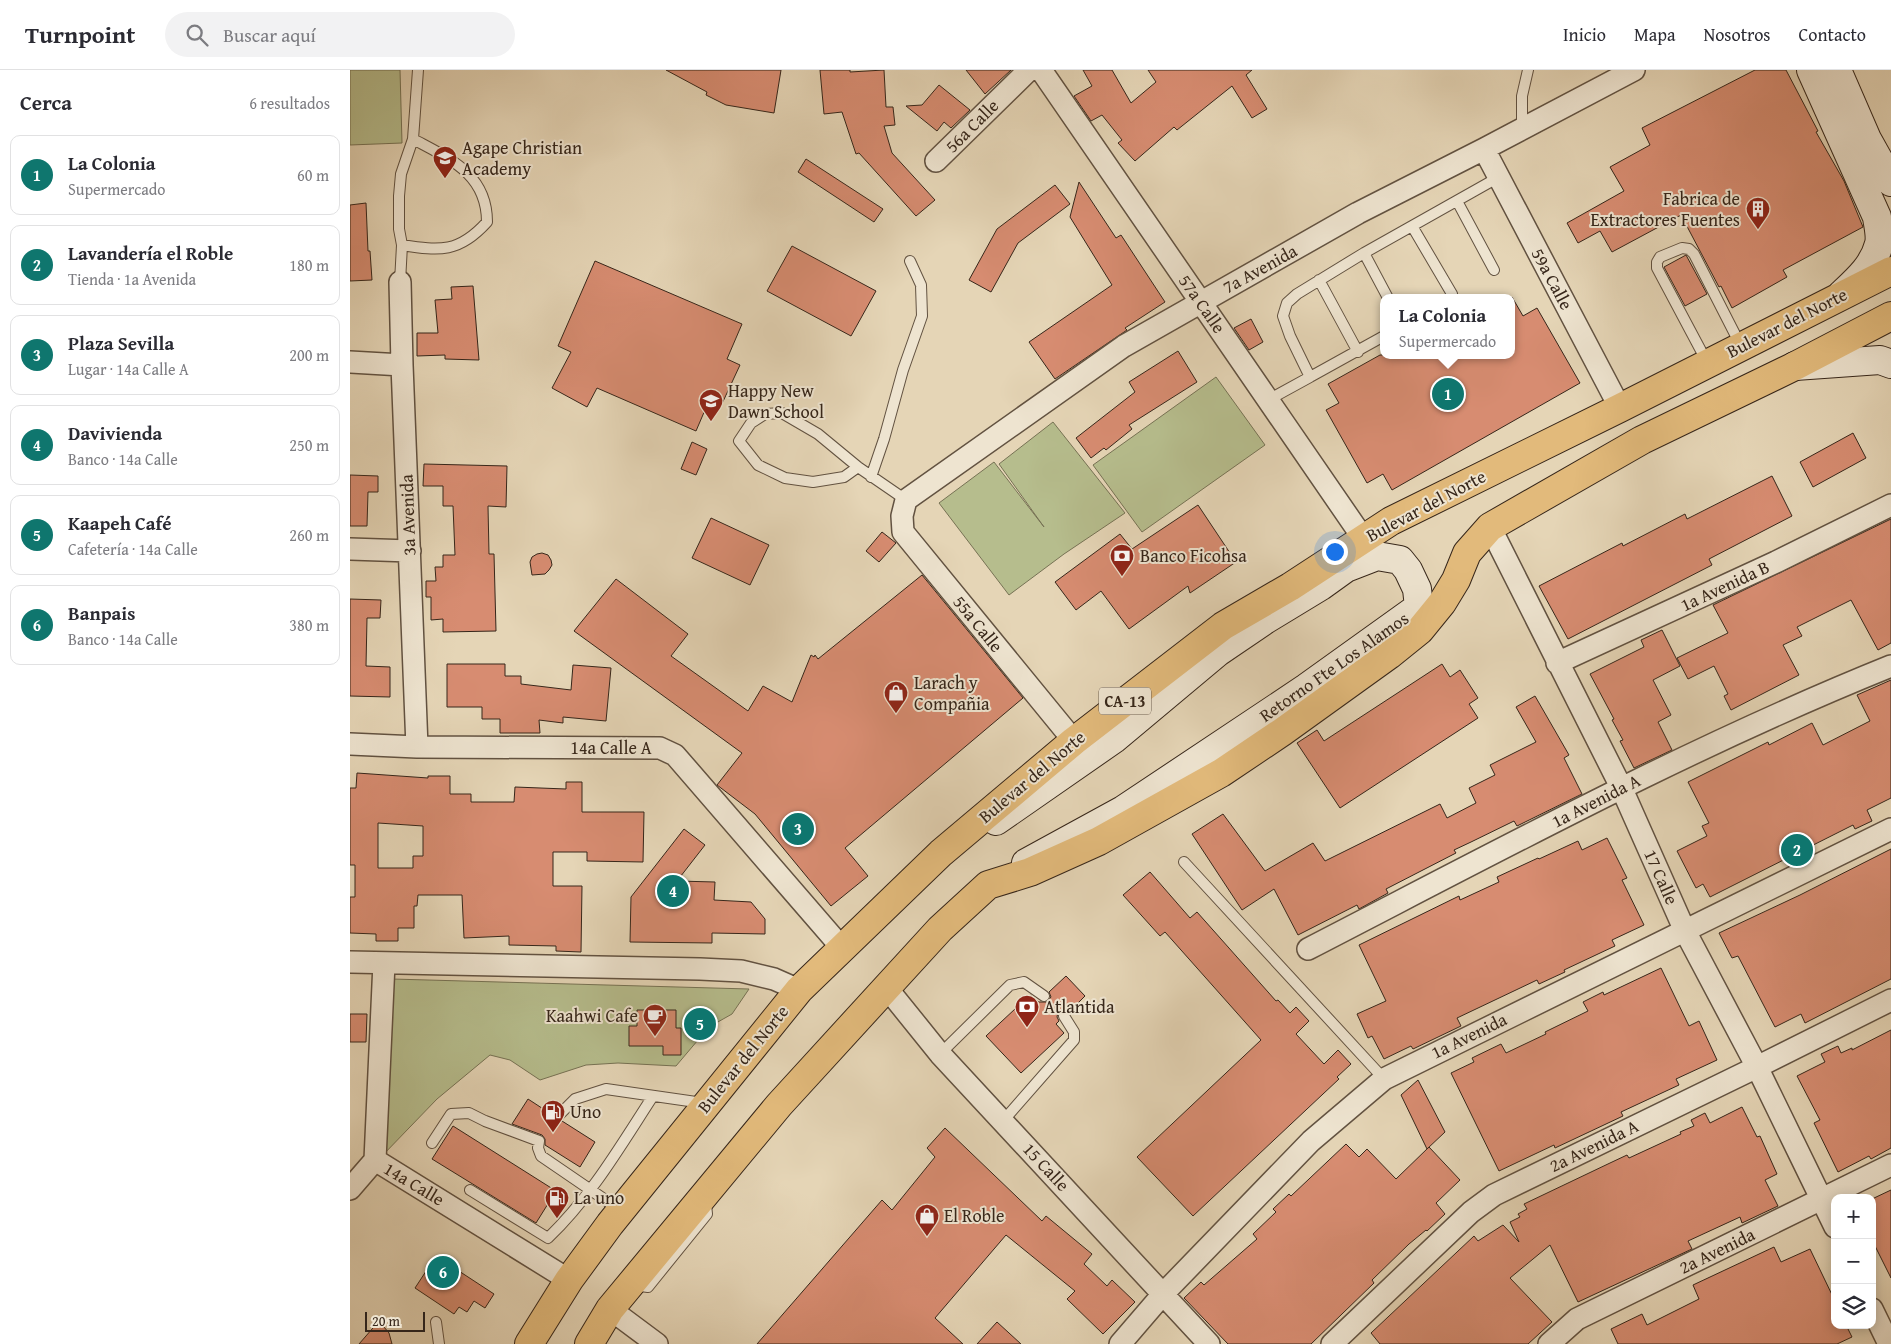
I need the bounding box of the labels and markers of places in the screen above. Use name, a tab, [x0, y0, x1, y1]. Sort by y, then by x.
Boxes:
place label: Agape Christian Academy	[462, 134, 582, 182]
school or university icon: Agape Christian Academy	[432, 145, 458, 179]
place label: Fabrica de Extractores Fuentes	[1590, 185, 1740, 233]
building icon: Fabrica de Extractores Fuentes	[1745, 196, 1771, 230]
pin: 1	[1432, 375, 1464, 413]
place label: Happy New Dawn School	[728, 377, 824, 425]
school or university icon: Happy New Dawn School	[698, 388, 724, 422]
place label: Banco Ficohsa	[1140, 542, 1247, 569]
bank icon: Banco Ficohsa	[1109, 543, 1135, 577]
place label: Larach y Compañia	[914, 669, 990, 717]
shop icon: Larach y Compañia	[883, 680, 909, 714]
pin: 3	[782, 810, 814, 848]
pin: 2	[1781, 831, 1813, 869]
pin: 4	[657, 872, 689, 910]
place label: Atlantida	[1044, 993, 1115, 1020]
bank icon: Atlantida	[1014, 994, 1040, 1028]
place label: Kaahwi Cafe	[546, 1002, 638, 1029]
cafe icon: Kaahwi Cafe	[642, 1003, 668, 1037]
pin: 5	[684, 1005, 716, 1043]
place label: Uno	[570, 1098, 601, 1125]
fuel station icon: Uno	[540, 1099, 566, 1133]
place label: La uno	[574, 1184, 624, 1211]
fuel station icon: La uno	[544, 1185, 570, 1219]
place label: El Roble	[944, 1202, 1005, 1229]
shop icon: El Roble	[914, 1203, 940, 1237]
pin: 6	[427, 1253, 459, 1291]

